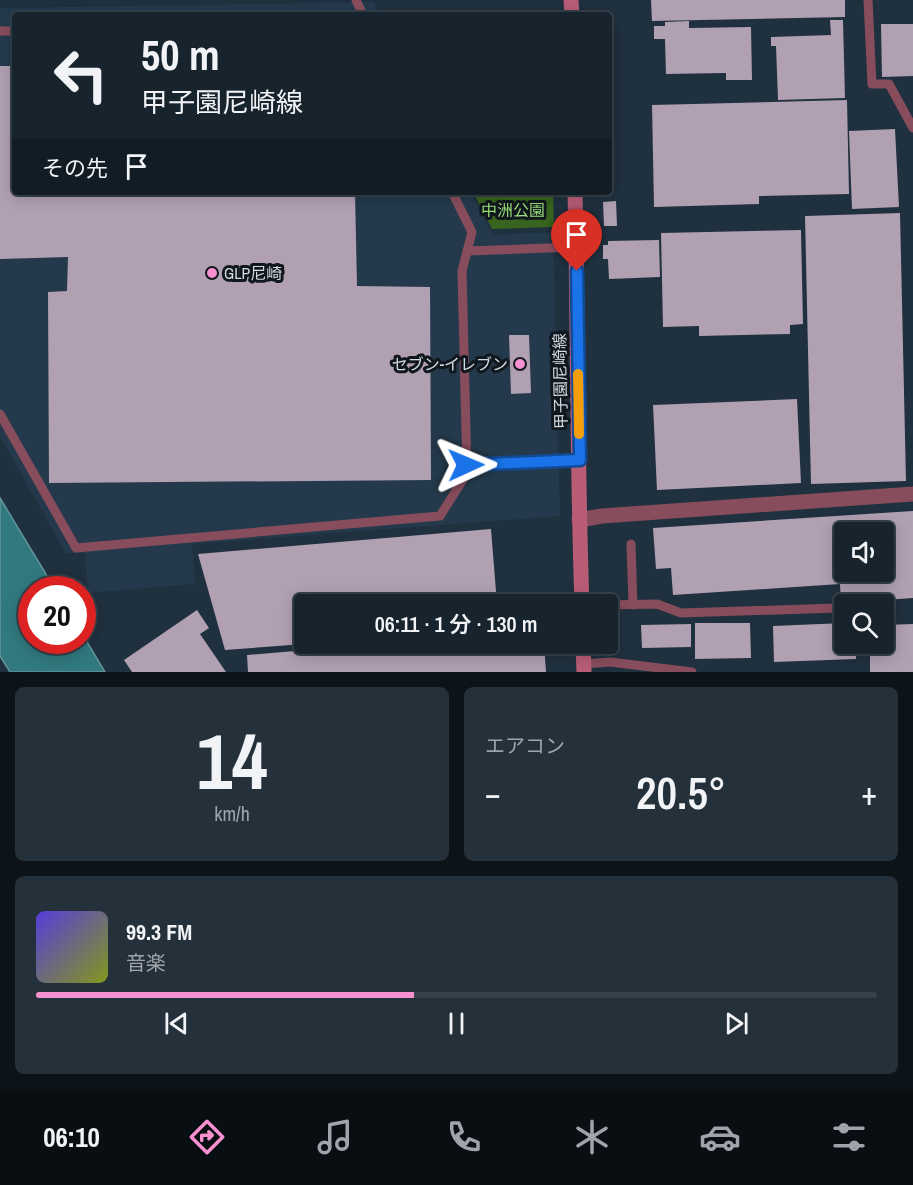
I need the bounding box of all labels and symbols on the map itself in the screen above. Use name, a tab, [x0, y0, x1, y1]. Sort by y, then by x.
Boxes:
park label: 中洲公園	[481, 199, 545, 221]
pin	[551, 209, 602, 271]
place label: GLP尼崎	[224, 262, 282, 284]
marker: GLP尼崎	[205, 266, 219, 280]
street label: 甲子園尼崎線	[548, 333, 572, 429]
place label: セブン-イレブン	[392, 353, 508, 375]
marker: セブン-イレブン	[513, 357, 527, 371]
position arrow	[434, 433, 498, 497]
speed limit sign: 20	[18, 576, 96, 654]

